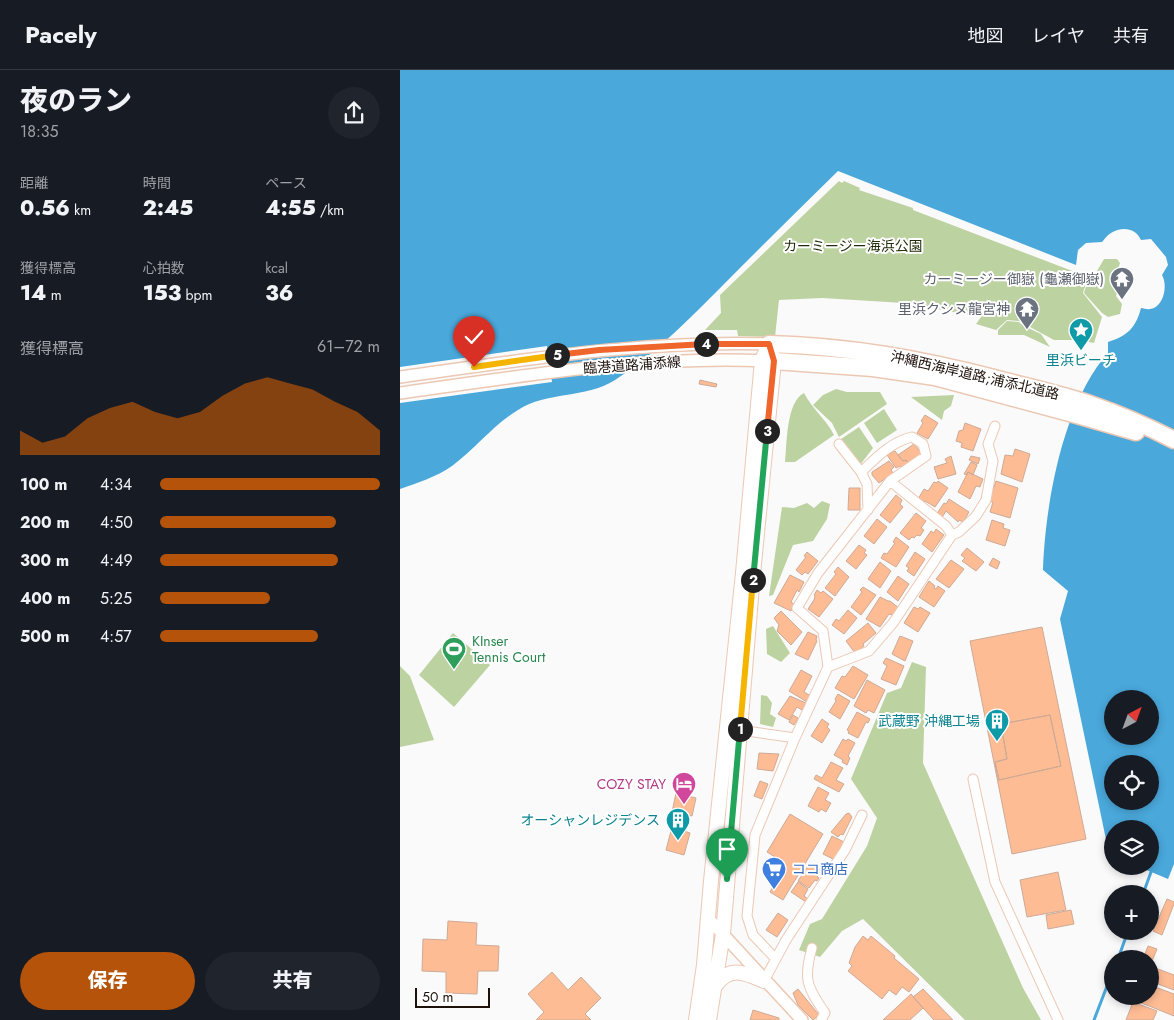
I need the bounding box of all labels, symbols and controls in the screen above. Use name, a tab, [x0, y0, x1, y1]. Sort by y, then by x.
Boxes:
text: Pacely	[25, 17, 97, 52]
text: 地図	[968, 23, 1004, 49]
text: レイヤ	[1032, 23, 1085, 49]
text: 共有	[1113, 23, 1149, 49]
text: 夜のラン	[20, 80, 132, 121]
button: share	[328, 87, 380, 139]
text: 18:35	[20, 120, 59, 143]
text: 距離	[20, 173, 48, 193]
text: 時間	[143, 173, 171, 193]
text: ペース	[265, 173, 307, 193]
text: 0.56	[20, 193, 70, 223]
text: 2:45	[143, 193, 193, 223]
text: 4:55	[265, 193, 316, 223]
text: km	[70, 200, 91, 220]
text: /km	[316, 200, 344, 220]
park label: カーミージー海浜公園	[783, 236, 923, 256]
text: 獲得標高	[20, 258, 76, 278]
text: 心拍数	[143, 258, 185, 278]
text: kcal	[265, 258, 288, 278]
temple icon: カーミージー御嶽 (龜瀬御嶽)	[1109, 266, 1135, 300]
place label: カーミージー御嶽 (龜瀬御嶽)	[923, 269, 1104, 289]
text: 14	[20, 278, 46, 308]
text: 153	[143, 278, 181, 308]
text: 36	[265, 278, 293, 308]
text: m	[46, 285, 62, 305]
text: bpm	[181, 285, 212, 305]
temple icon: 里浜クシヌ龍宮神	[1014, 296, 1040, 330]
place label: 里浜クシヌ龍宮神	[898, 299, 1010, 319]
pin	[453, 316, 495, 367]
place icon: 里浜ビーチ	[1068, 317, 1094, 351]
icon: check	[460, 323, 488, 351]
pin: 4	[694, 332, 718, 356]
text: 4	[702, 334, 711, 354]
text: 61–72 m	[317, 335, 380, 358]
text: 獲得標高	[20, 337, 84, 360]
pin: 5	[544, 342, 570, 368]
text: 5	[553, 345, 562, 365]
street label: 沖縄西海岸道路;浦添北道路	[889, 346, 1061, 404]
place label: 里浜ビーチ	[1046, 350, 1116, 370]
street label: 臨港道路浦添線	[582, 352, 682, 378]
pin: 3	[754, 418, 780, 444]
text: 3	[763, 421, 772, 441]
text: 100 m	[20, 473, 67, 496]
text: 4:34	[100, 473, 132, 496]
text: 200 m	[20, 511, 70, 534]
text: 4:50	[100, 511, 133, 534]
text: 300 m	[20, 549, 69, 572]
text: 4:49	[100, 549, 133, 572]
pin: 2	[740, 568, 766, 592]
text: 2	[749, 570, 758, 590]
text: 400 m	[20, 587, 70, 610]
text: 5:25	[100, 587, 132, 610]
text: 500 m	[20, 625, 69, 648]
text: 4:57	[100, 625, 132, 648]
place label: KInser Tennis Court	[472, 631, 546, 667]
sports icon: KInser Tennis Court	[441, 636, 467, 670]
north arrow	[1104, 690, 1159, 745]
map controls	[1104, 690, 1159, 1005]
building icon: 武蔵野 沖縄工場	[984, 708, 1010, 742]
place label: 武蔵野 沖縄工場	[878, 711, 980, 731]
pin: 1	[728, 716, 752, 742]
text: 1	[737, 719, 744, 739]
button: locate	[1104, 755, 1159, 810]
hotel icon: COZY STAY	[671, 771, 697, 805]
place label: COZY STAY	[597, 774, 666, 794]
building icon: オーシャンレジデンス	[665, 807, 691, 841]
place label: オーシャンレジデンス	[521, 810, 660, 830]
button: layers	[1104, 820, 1159, 875]
pin	[706, 828, 748, 879]
icon: arrive	[713, 835, 741, 863]
supermarket icon: ココ商店	[761, 856, 787, 890]
place label: ココ商店	[792, 859, 848, 879]
button: +	[1104, 885, 1159, 940]
button: −	[1104, 950, 1159, 1005]
button: 保存	[20, 952, 195, 1010]
button: 共有	[205, 952, 380, 1010]
scale bar	[415, 985, 490, 1008]
text: 50 m	[422, 987, 453, 1007]

